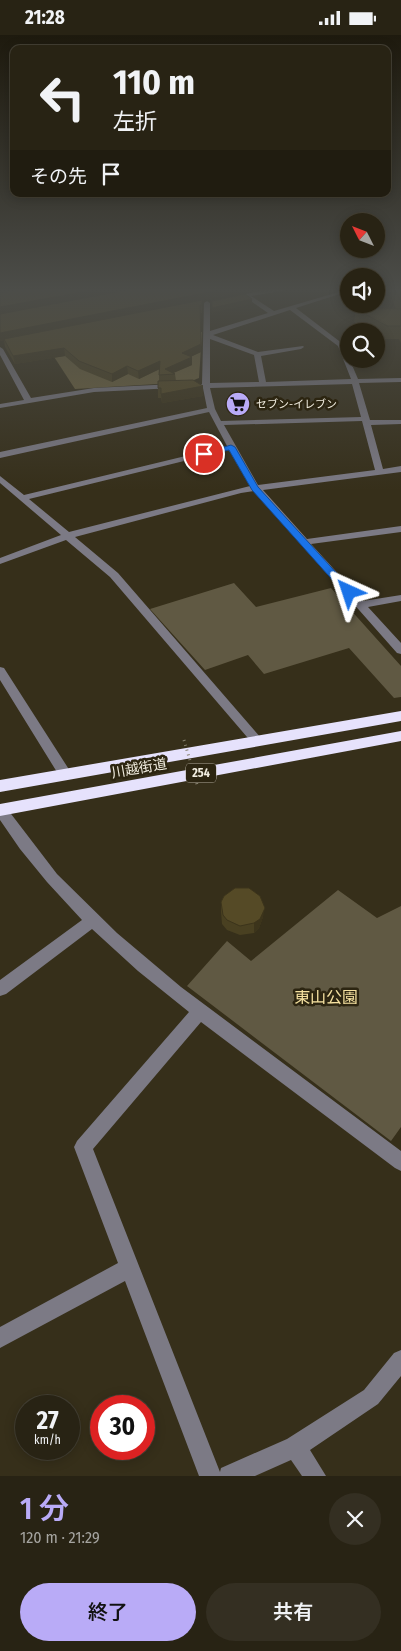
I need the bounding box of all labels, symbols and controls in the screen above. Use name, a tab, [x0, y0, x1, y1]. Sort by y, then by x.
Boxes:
text: 21:28	[25, 6, 65, 29]
text: 110 m	[113, 61, 195, 103]
icon: left	[30, 65, 95, 130]
text: 左折	[113, 108, 157, 135]
icon: arrive	[97, 160, 125, 188]
text: その先	[30, 165, 87, 188]
north arrow	[340, 213, 385, 257]
map controls	[340, 213, 385, 368]
button: sound	[340, 268, 385, 313]
button: search	[340, 323, 385, 368]
supermarket icon: セブン-イレブン	[225, 391, 251, 417]
place label: セブン-イレブン	[256, 398, 337, 411]
pin	[183, 433, 225, 475]
icon: arrive	[190, 440, 218, 468]
position arrow	[322, 565, 374, 617]
street label: 川越街道	[110, 755, 168, 782]
road number: 254	[186, 763, 216, 783]
park label: 東山公園	[294, 988, 358, 1007]
speed limit sign: 30	[90, 1395, 155, 1460]
text: 27	[36, 1406, 59, 1436]
text: km/h	[34, 1433, 61, 1447]
text: 1 分	[20, 1491, 69, 1527]
button: close	[329, 1493, 381, 1545]
text: 120 m · 21:29	[20, 1528, 100, 1547]
button: 終了	[20, 1583, 196, 1641]
button: 共有	[206, 1583, 381, 1641]

